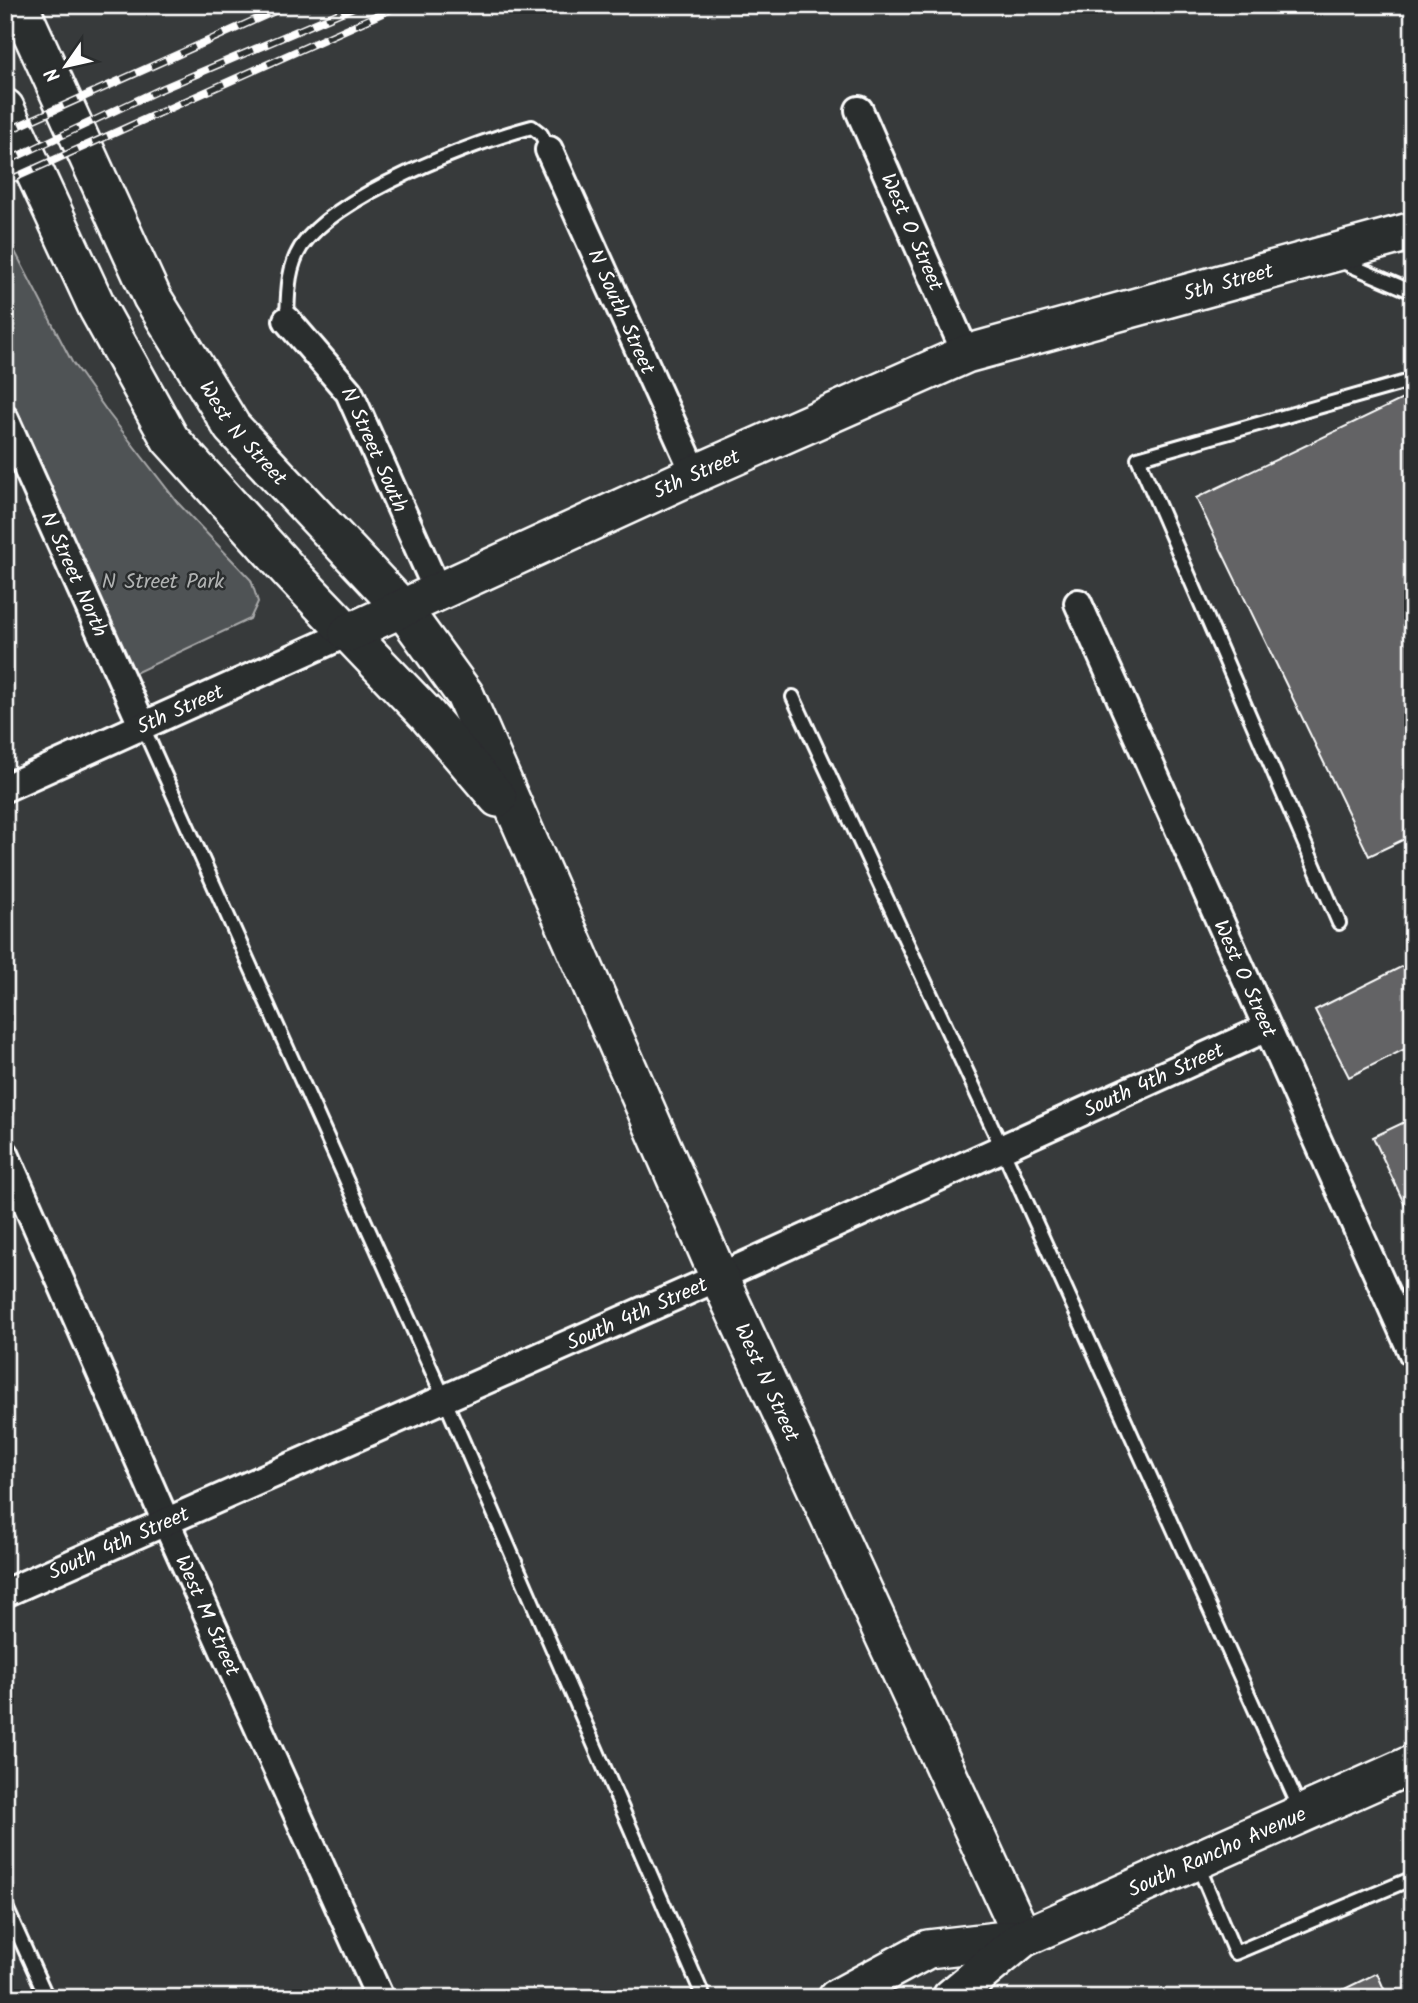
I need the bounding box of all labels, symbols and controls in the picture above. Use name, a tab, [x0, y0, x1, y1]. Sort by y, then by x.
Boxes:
north arrow	[32, 32, 102, 102]
text: N	[38, 61, 69, 88]
street label: West O Street	[871, 168, 952, 298]
street label: N South Street	[578, 244, 663, 381]
street label: 5th Street	[1180, 255, 1278, 311]
street label: West N Street	[189, 375, 295, 495]
street label: N Street South	[331, 382, 416, 518]
street label: 5th Street	[648, 441, 747, 509]
street label: N Street North	[31, 507, 116, 643]
park label: N Street Park	[102, 566, 224, 599]
street label: 5th Street	[132, 676, 230, 744]
street label: West O Street	[1203, 915, 1285, 1044]
street label: South 4th Street	[1078, 1034, 1231, 1127]
street label: South 4th Street	[562, 1269, 714, 1360]
street label: West N Street	[724, 1318, 808, 1448]
street label: South 4th Street	[43, 1498, 196, 1590]
street label: West M Street	[165, 1550, 249, 1683]
street label: South Rancho Avenue	[1123, 1798, 1313, 1907]

